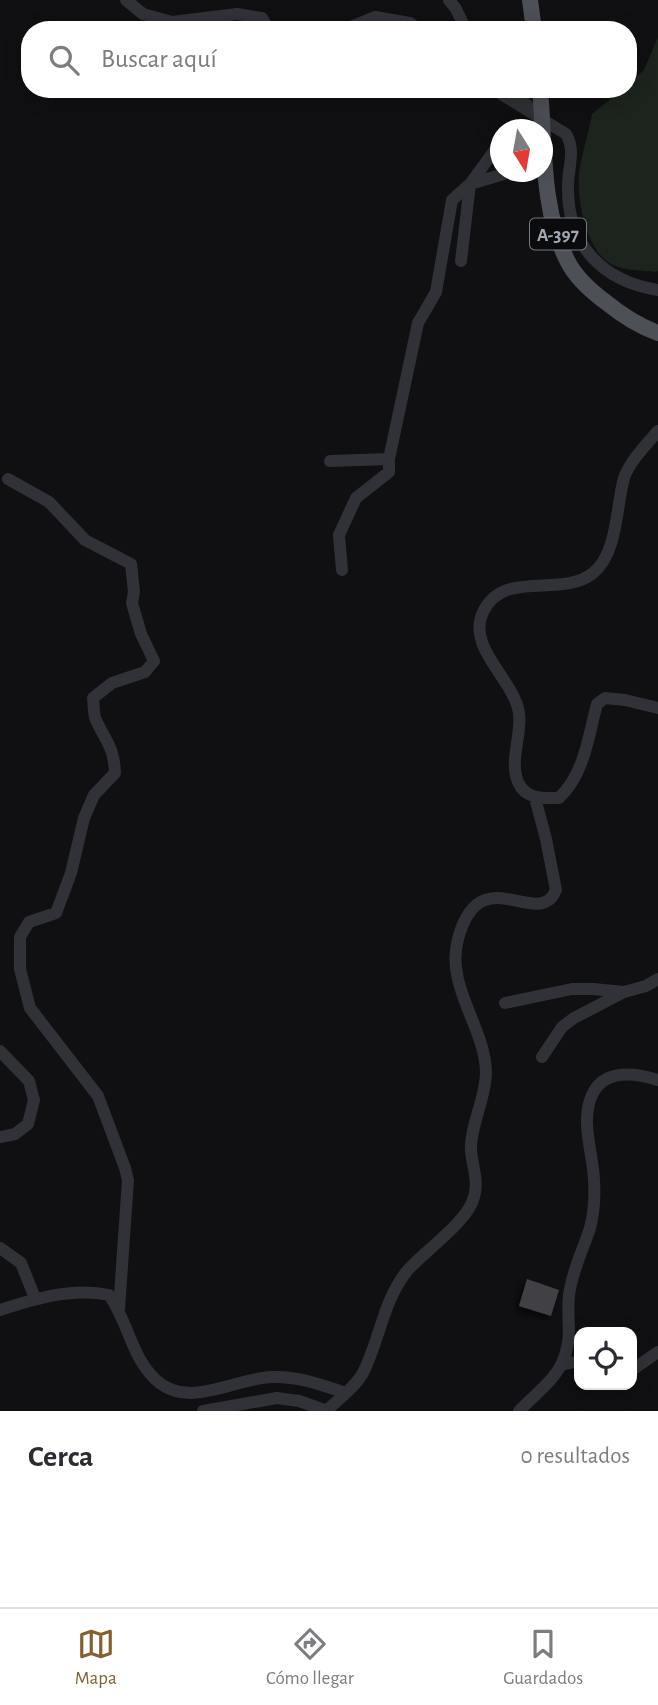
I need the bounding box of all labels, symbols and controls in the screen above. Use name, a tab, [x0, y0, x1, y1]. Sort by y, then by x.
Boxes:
search box	[21, 21, 637, 98]
icon: search	[45, 41, 83, 79]
text: Buscar aquí	[101, 46, 217, 72]
north arrow	[490, 119, 553, 182]
road number: A-397	[530, 218, 586, 250]
map controls	[574, 1327, 637, 1390]
button: locate	[574, 1327, 637, 1390]
text: Cerca	[28, 1442, 93, 1472]
text: 0 resultados	[520, 1445, 630, 1468]
tab: Mapa	[75, 1625, 117, 1690]
tab: Cómo llegar	[266, 1625, 354, 1690]
tab: Guardados	[503, 1625, 583, 1690]

